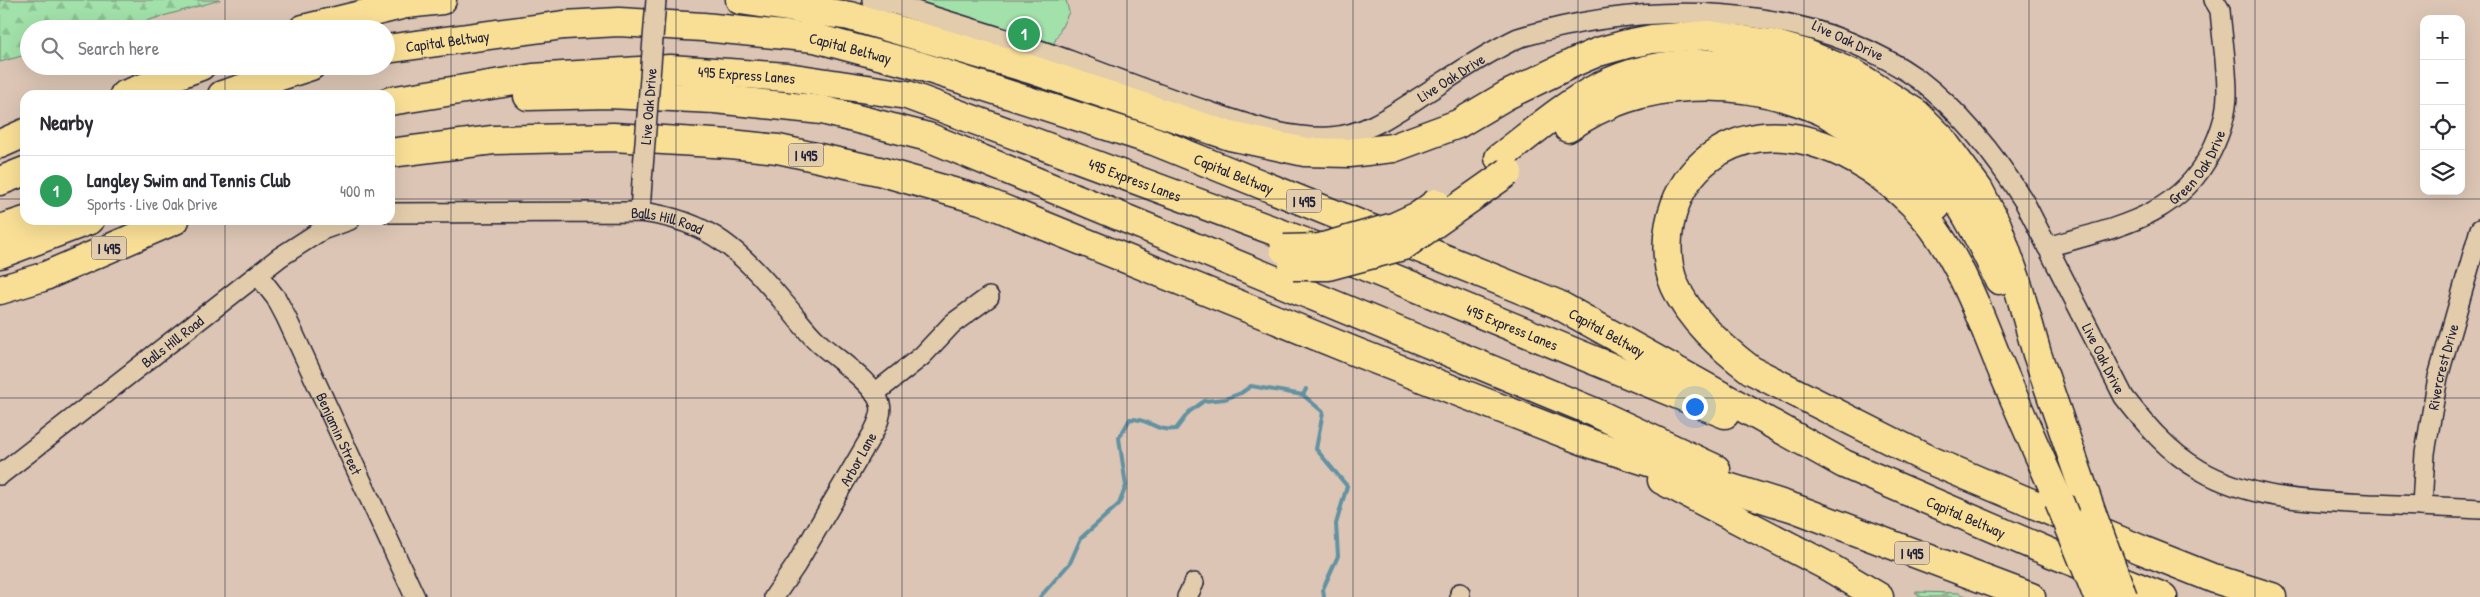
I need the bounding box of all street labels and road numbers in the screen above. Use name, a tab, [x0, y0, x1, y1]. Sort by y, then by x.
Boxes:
street label: Live Oak Drive	[1809, 14, 1887, 66]
street label: Capital Beltway	[404, 25, 491, 57]
street label: Capital Beltway	[808, 27, 894, 68]
street label: Live Oak Drive	[1413, 48, 1489, 107]
street label: 495 Express Lanes	[697, 60, 797, 89]
street label: Live Oak Drive	[634, 67, 661, 145]
street label: Green Oak Drive	[2164, 127, 2230, 209]
road number: I 495	[788, 144, 824, 166]
street label: Capital Beltway	[1191, 148, 1277, 199]
street label: 495 Express Lanes	[1086, 153, 1185, 206]
road number: I 495	[1286, 190, 1322, 212]
street label: Balls Hill Road	[631, 201, 707, 239]
road number: I 495	[92, 237, 126, 260]
street label: 495 Express Lanes	[1463, 299, 1562, 355]
street label: Capital Beltway	[1565, 302, 1649, 362]
street label: Balls Hill Road	[136, 310, 208, 372]
street label: Live Oak Drive	[2077, 319, 2131, 397]
street label: Rivercrest Drive	[2422, 321, 2463, 412]
street label: Benjamin Street	[312, 389, 368, 479]
street label: Arbor Lane	[835, 428, 881, 490]
street label: Capital Beltway	[1923, 490, 2009, 543]
road number: I 495	[1894, 542, 1930, 564]

